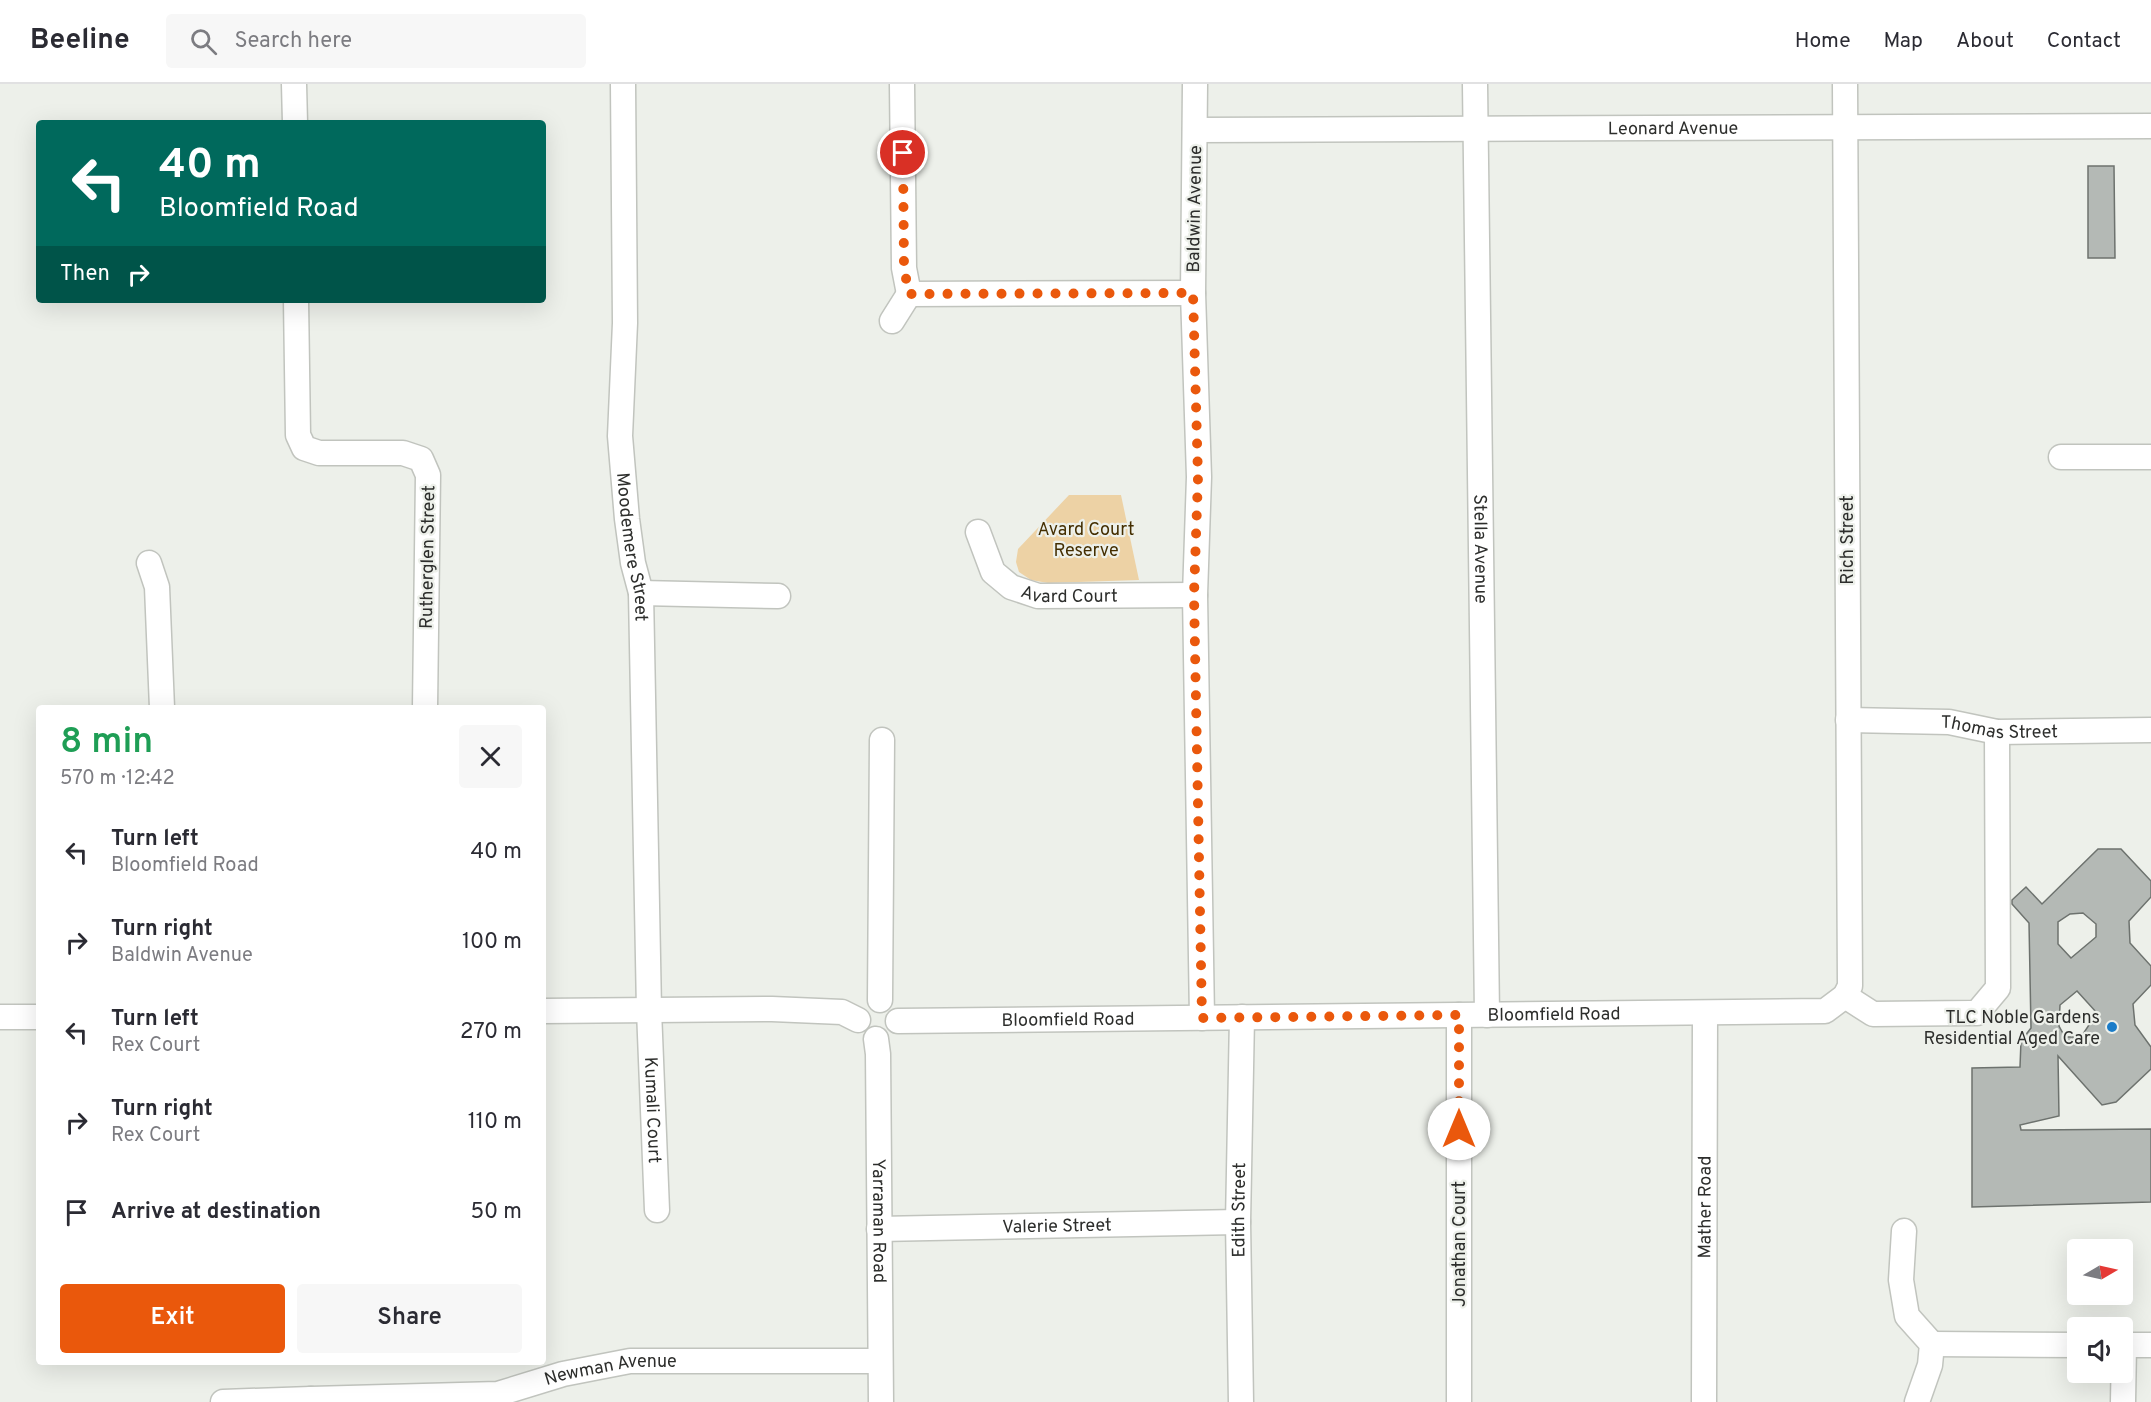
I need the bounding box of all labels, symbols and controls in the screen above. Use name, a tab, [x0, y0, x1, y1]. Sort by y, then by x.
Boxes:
search box	[166, 14, 586, 68]
text: Beeline	[30, 23, 130, 59]
icon: search	[187, 25, 220, 58]
text: Search here	[235, 28, 352, 55]
text: Home	[1795, 28, 1851, 55]
text: Map	[1884, 28, 1923, 55]
text: About	[1956, 28, 2014, 55]
text: Contact	[2047, 28, 2121, 55]
street label: Leonard Avenue	[1608, 118, 1738, 141]
pin	[877, 127, 928, 178]
icon: arrive	[886, 136, 919, 169]
text: 40 m	[159, 140, 261, 193]
icon: left	[60, 144, 138, 222]
street label: Baldwin Avenue	[1183, 145, 1208, 273]
text: Bloomfield Road	[159, 192, 359, 226]
icon: right	[122, 258, 155, 291]
text: Then	[60, 261, 110, 288]
street label: Moodemere Street	[610, 472, 652, 622]
street label: Rutherglen Street	[416, 485, 441, 629]
street label: Stella Avenue	[1467, 494, 1492, 604]
street label: Rich Street	[1837, 495, 1860, 585]
park label: Avard Court Reserve	[1038, 519, 1134, 563]
street label: Avard Court	[1018, 581, 1118, 609]
street label: Thomas Street	[1941, 712, 2058, 745]
text: 8 min	[60, 720, 153, 766]
button: close	[459, 725, 522, 788]
text: 570 m · 12:42	[60, 766, 175, 792]
text: Turn left	[111, 826, 199, 853]
icon: left	[60, 836, 93, 869]
text: 40 m	[470, 839, 522, 866]
text: Bloomfield Road	[111, 853, 259, 879]
text: Turn right	[111, 916, 213, 943]
icon: right	[60, 926, 93, 959]
text: 100 m	[462, 929, 522, 956]
text: Baldwin Avenue	[111, 943, 253, 969]
street label: Bloomfield Road	[1487, 1003, 1621, 1028]
text: Turn left	[111, 1006, 199, 1033]
place label: TLC Noble Gardens Residential Aged Care	[1923, 1007, 2100, 1051]
street label: Bloomfield Road	[1001, 1008, 1135, 1033]
icon: left	[60, 1016, 93, 1049]
text: 270 m	[460, 1019, 522, 1046]
marker: TLC Noble Gardens Residential Aged Care	[2105, 1020, 2119, 1034]
text: Rex Court	[111, 1033, 200, 1059]
street label: Kumali Court	[638, 1056, 665, 1164]
text: Turn right	[111, 1096, 213, 1123]
position arrow	[1427, 1097, 1491, 1161]
icon: right	[60, 1106, 93, 1139]
text: 110 m	[468, 1109, 522, 1136]
text: Rex Court	[111, 1123, 200, 1149]
street label: Mather Road	[1694, 1156, 1718, 1258]
street label: Yarraman Road	[866, 1159, 890, 1283]
street label: Edith Street	[1228, 1162, 1252, 1258]
street label: Jonathan Court	[1449, 1181, 1472, 1307]
icon: arrive	[60, 1196, 93, 1229]
text: Arrive at destination	[111, 1199, 321, 1226]
text: 50 m	[470, 1199, 522, 1226]
street label: Valerie Street	[1002, 1214, 1112, 1240]
north arrow	[2067, 1239, 2133, 1305]
map controls	[2067, 1239, 2133, 1383]
button: Exit	[60, 1284, 285, 1353]
button: Share	[297, 1284, 522, 1353]
button: sound	[2067, 1317, 2133, 1383]
street label: Newman Avenue	[542, 1351, 677, 1392]

